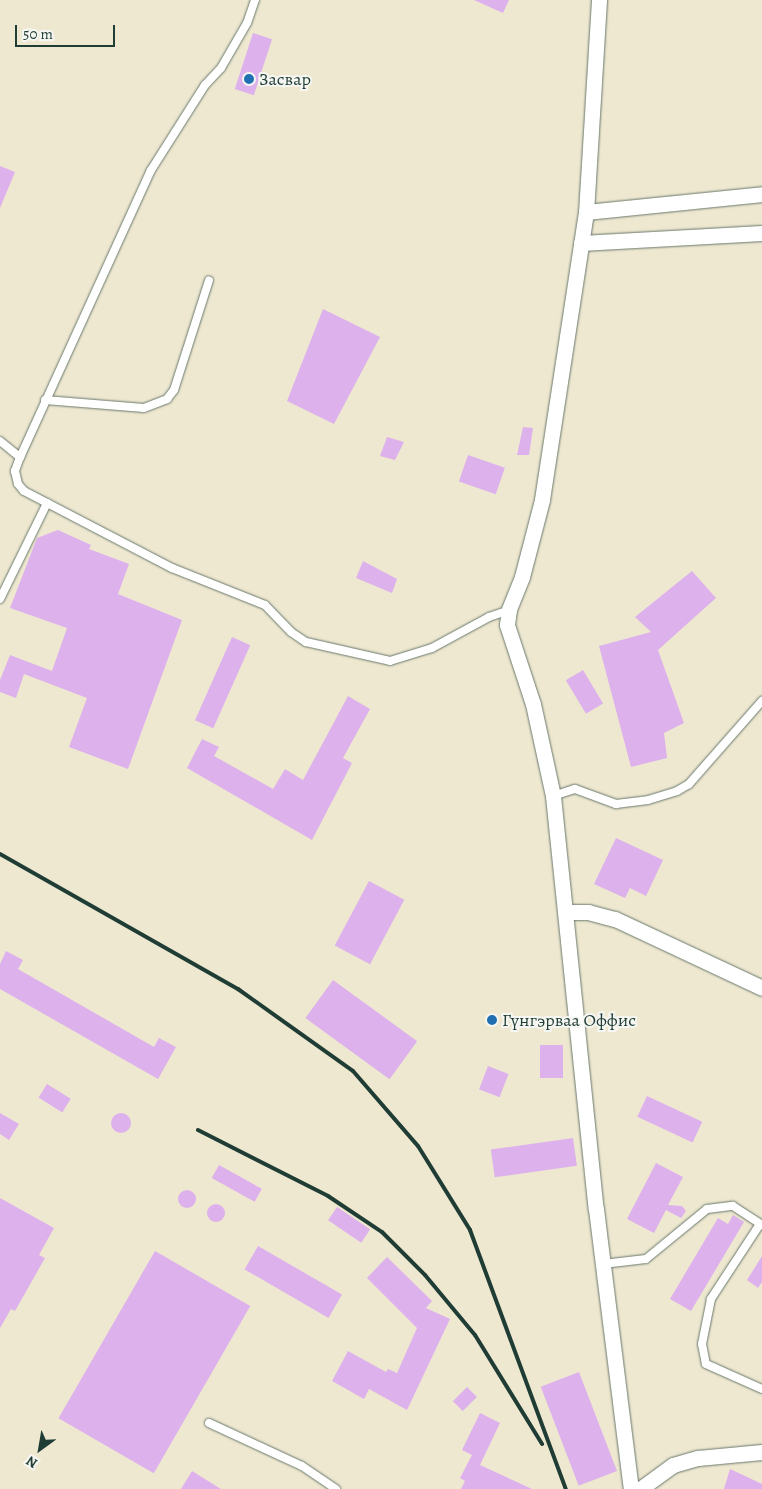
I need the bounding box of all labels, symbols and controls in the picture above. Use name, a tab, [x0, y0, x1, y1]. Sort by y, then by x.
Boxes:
scale bar	[18, 15, 118, 47]
text: 50 m	[23, 24, 53, 44]
place label: Засвар	[259, 68, 311, 90]
marker: Засвар	[243, 73, 255, 85]
place label: Гүнгэрваа Оффис	[502, 1009, 636, 1031]
marker: Гүнгэрваа Оффис	[486, 1014, 498, 1026]
north arrow	[15, 1424, 65, 1474]
text: N	[22, 1451, 41, 1473]

